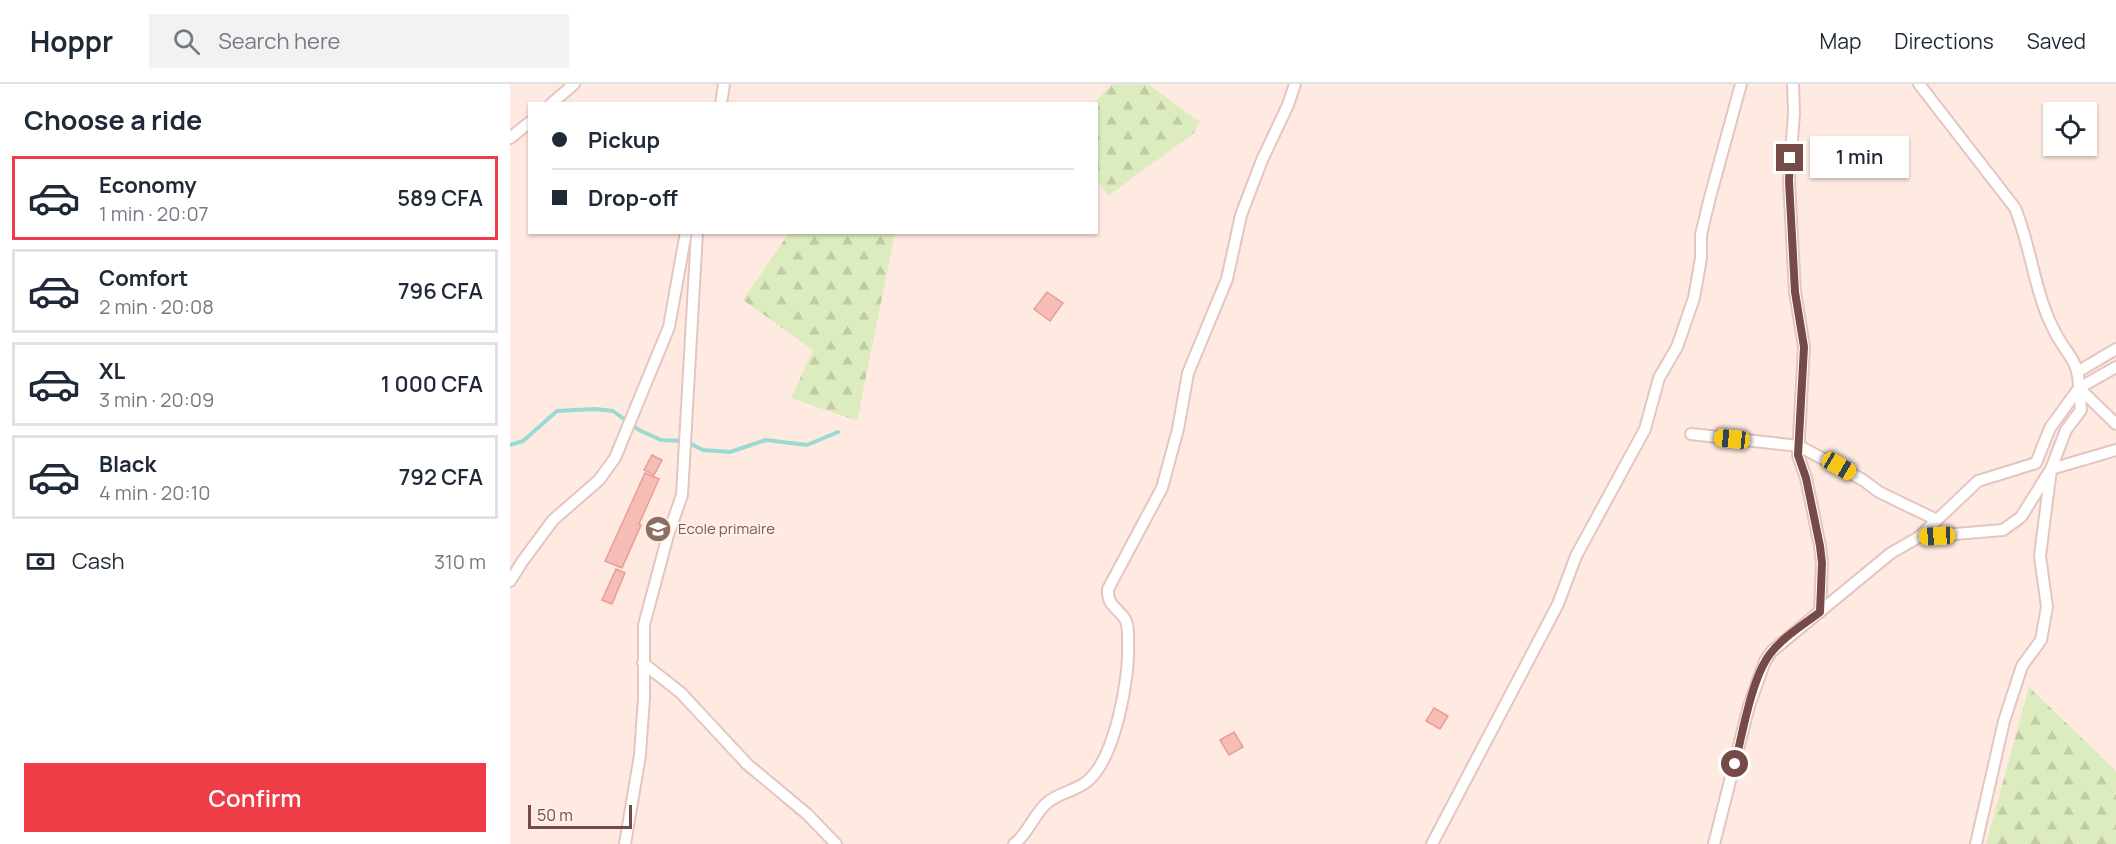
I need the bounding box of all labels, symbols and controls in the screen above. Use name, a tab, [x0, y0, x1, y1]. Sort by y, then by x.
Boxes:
search box	[149, 14, 569, 68]
text: Hoppr	[30, 22, 113, 60]
icon: search	[170, 25, 203, 58]
text: Search here	[218, 26, 340, 56]
text: Map	[1820, 27, 1861, 55]
text: Directions	[1894, 27, 1994, 55]
text: Saved	[2027, 27, 2086, 55]
text: Choose a ride	[24, 101, 202, 138]
map controls	[2043, 102, 2097, 156]
button: locate	[2043, 102, 2097, 156]
text: Pickup	[588, 125, 660, 155]
callout: 1 min	[1811, 137, 1910, 179]
text: 1 min	[1836, 143, 1883, 170]
route end	[1776, 144, 1803, 171]
text: Economy	[99, 170, 197, 200]
icon: car	[27, 171, 81, 225]
text: 589 CFA	[397, 183, 483, 213]
text: Drop-off	[588, 183, 678, 213]
text: 1 min · 20:07	[99, 200, 209, 227]
text: Comfort	[99, 263, 188, 293]
icon: car	[27, 264, 81, 318]
text: 796 CFA	[398, 276, 483, 306]
text: 2 min · 20:08	[99, 293, 214, 320]
text: XL	[99, 356, 125, 386]
icon: car	[27, 357, 81, 411]
text: 1 000 CFA	[381, 369, 483, 399]
text: 3 min · 20:09	[99, 386, 214, 413]
car	[1713, 428, 1751, 450]
text: Black	[99, 449, 156, 479]
car	[1819, 449, 1859, 483]
icon: car	[27, 450, 81, 504]
text: 792 CFA	[399, 462, 483, 492]
text: 4 min · 20:10	[99, 479, 210, 506]
school or university icon: Ecole primaire	[643, 514, 673, 544]
place label: Ecole primaire	[678, 518, 775, 539]
car	[1919, 526, 1955, 546]
icon: cash	[24, 545, 57, 578]
text: Cash	[72, 546, 125, 576]
text: 310 m	[434, 548, 486, 575]
route start	[1721, 750, 1748, 777]
button: Confirm	[24, 763, 486, 832]
scale bar	[528, 802, 632, 830]
text: 50 m	[537, 804, 573, 826]

